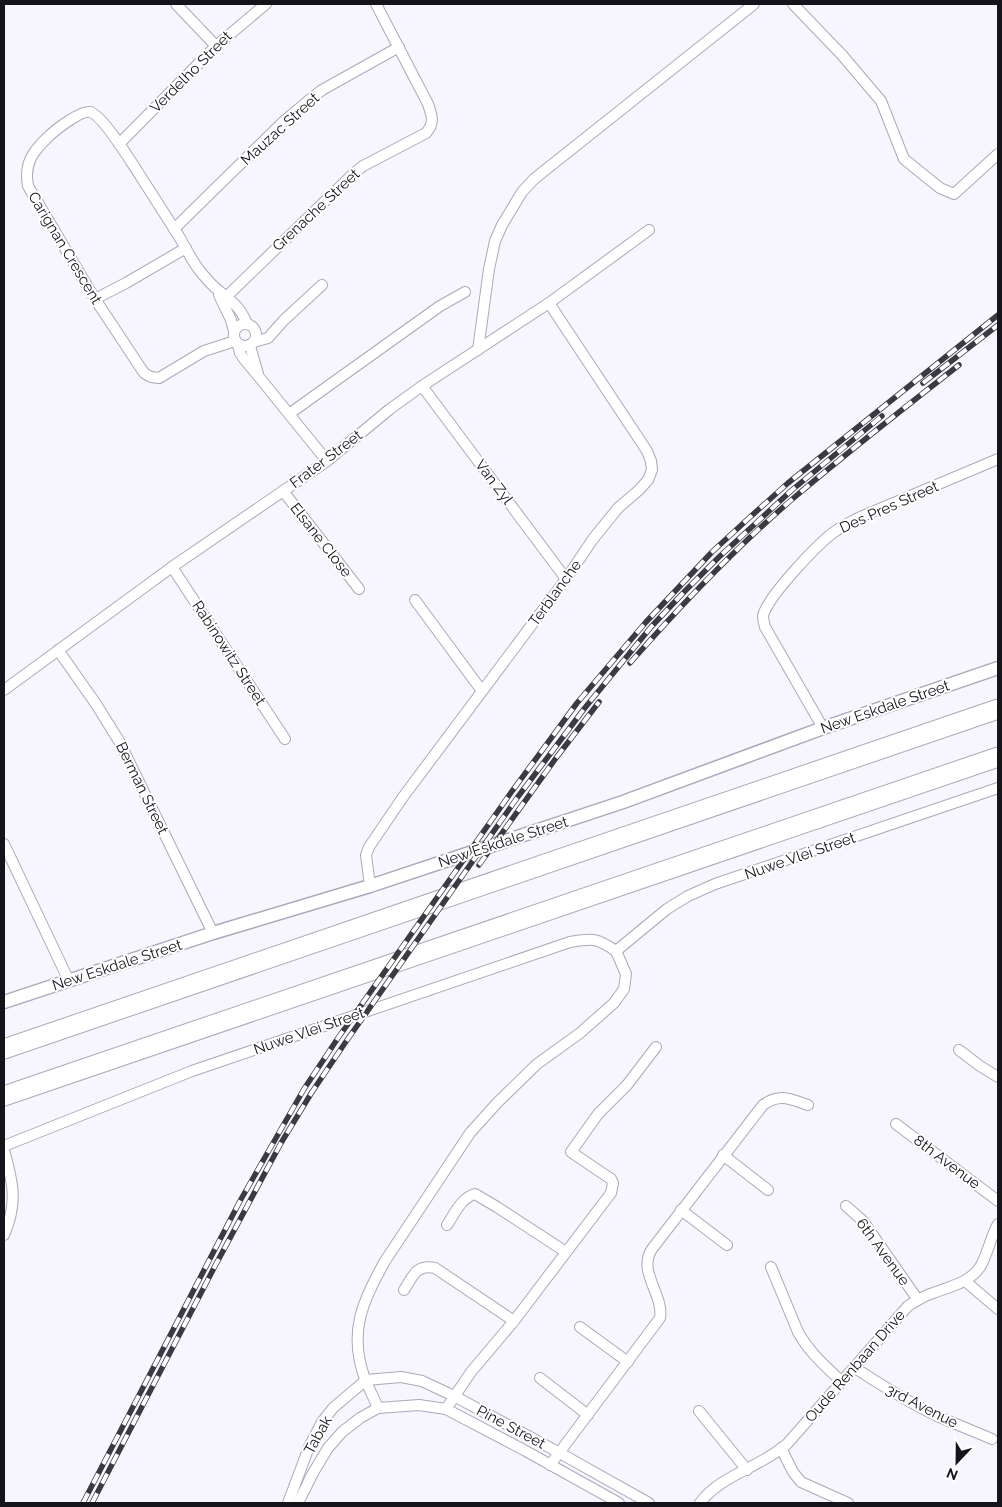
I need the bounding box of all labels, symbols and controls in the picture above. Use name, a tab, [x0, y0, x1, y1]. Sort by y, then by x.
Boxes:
street label: Verdelho Street	[146, 27, 236, 117]
street label: Mauzac Street	[237, 89, 323, 169]
street label: Grenache Street	[269, 165, 363, 255]
street label: Carignan Crescent	[24, 189, 106, 307]
street label: Frater Street	[286, 426, 366, 492]
street label: Van Zyl	[471, 456, 517, 509]
street label: Des Pres Street	[837, 477, 941, 537]
street label: Elsane Close	[286, 499, 356, 581]
street label: Terblanche	[525, 556, 585, 630]
street label: Rabinowitz Street	[188, 597, 270, 709]
street label: New Eskdale Street	[818, 676, 952, 738]
street label: Berman Street	[112, 739, 172, 837]
street label: New Eskdale Street	[436, 813, 570, 871]
street label: Nuwe Vlei Street	[742, 829, 858, 883]
street label: New Eskdale Street	[50, 936, 184, 994]
street label: Nuwe Vlei Street	[251, 1004, 367, 1058]
street label: 8th Avenue	[910, 1131, 984, 1193]
street label: 6th Avenue	[853, 1215, 914, 1289]
street label: Oude Renbaan Drive	[801, 1306, 909, 1426]
street label: 3rd Avenue	[883, 1380, 961, 1432]
street label: Pine Street	[473, 1401, 549, 1453]
street label: Tabak	[300, 1413, 336, 1457]
north arrow	[932, 1437, 982, 1487]
text: N	[944, 1465, 960, 1483]

